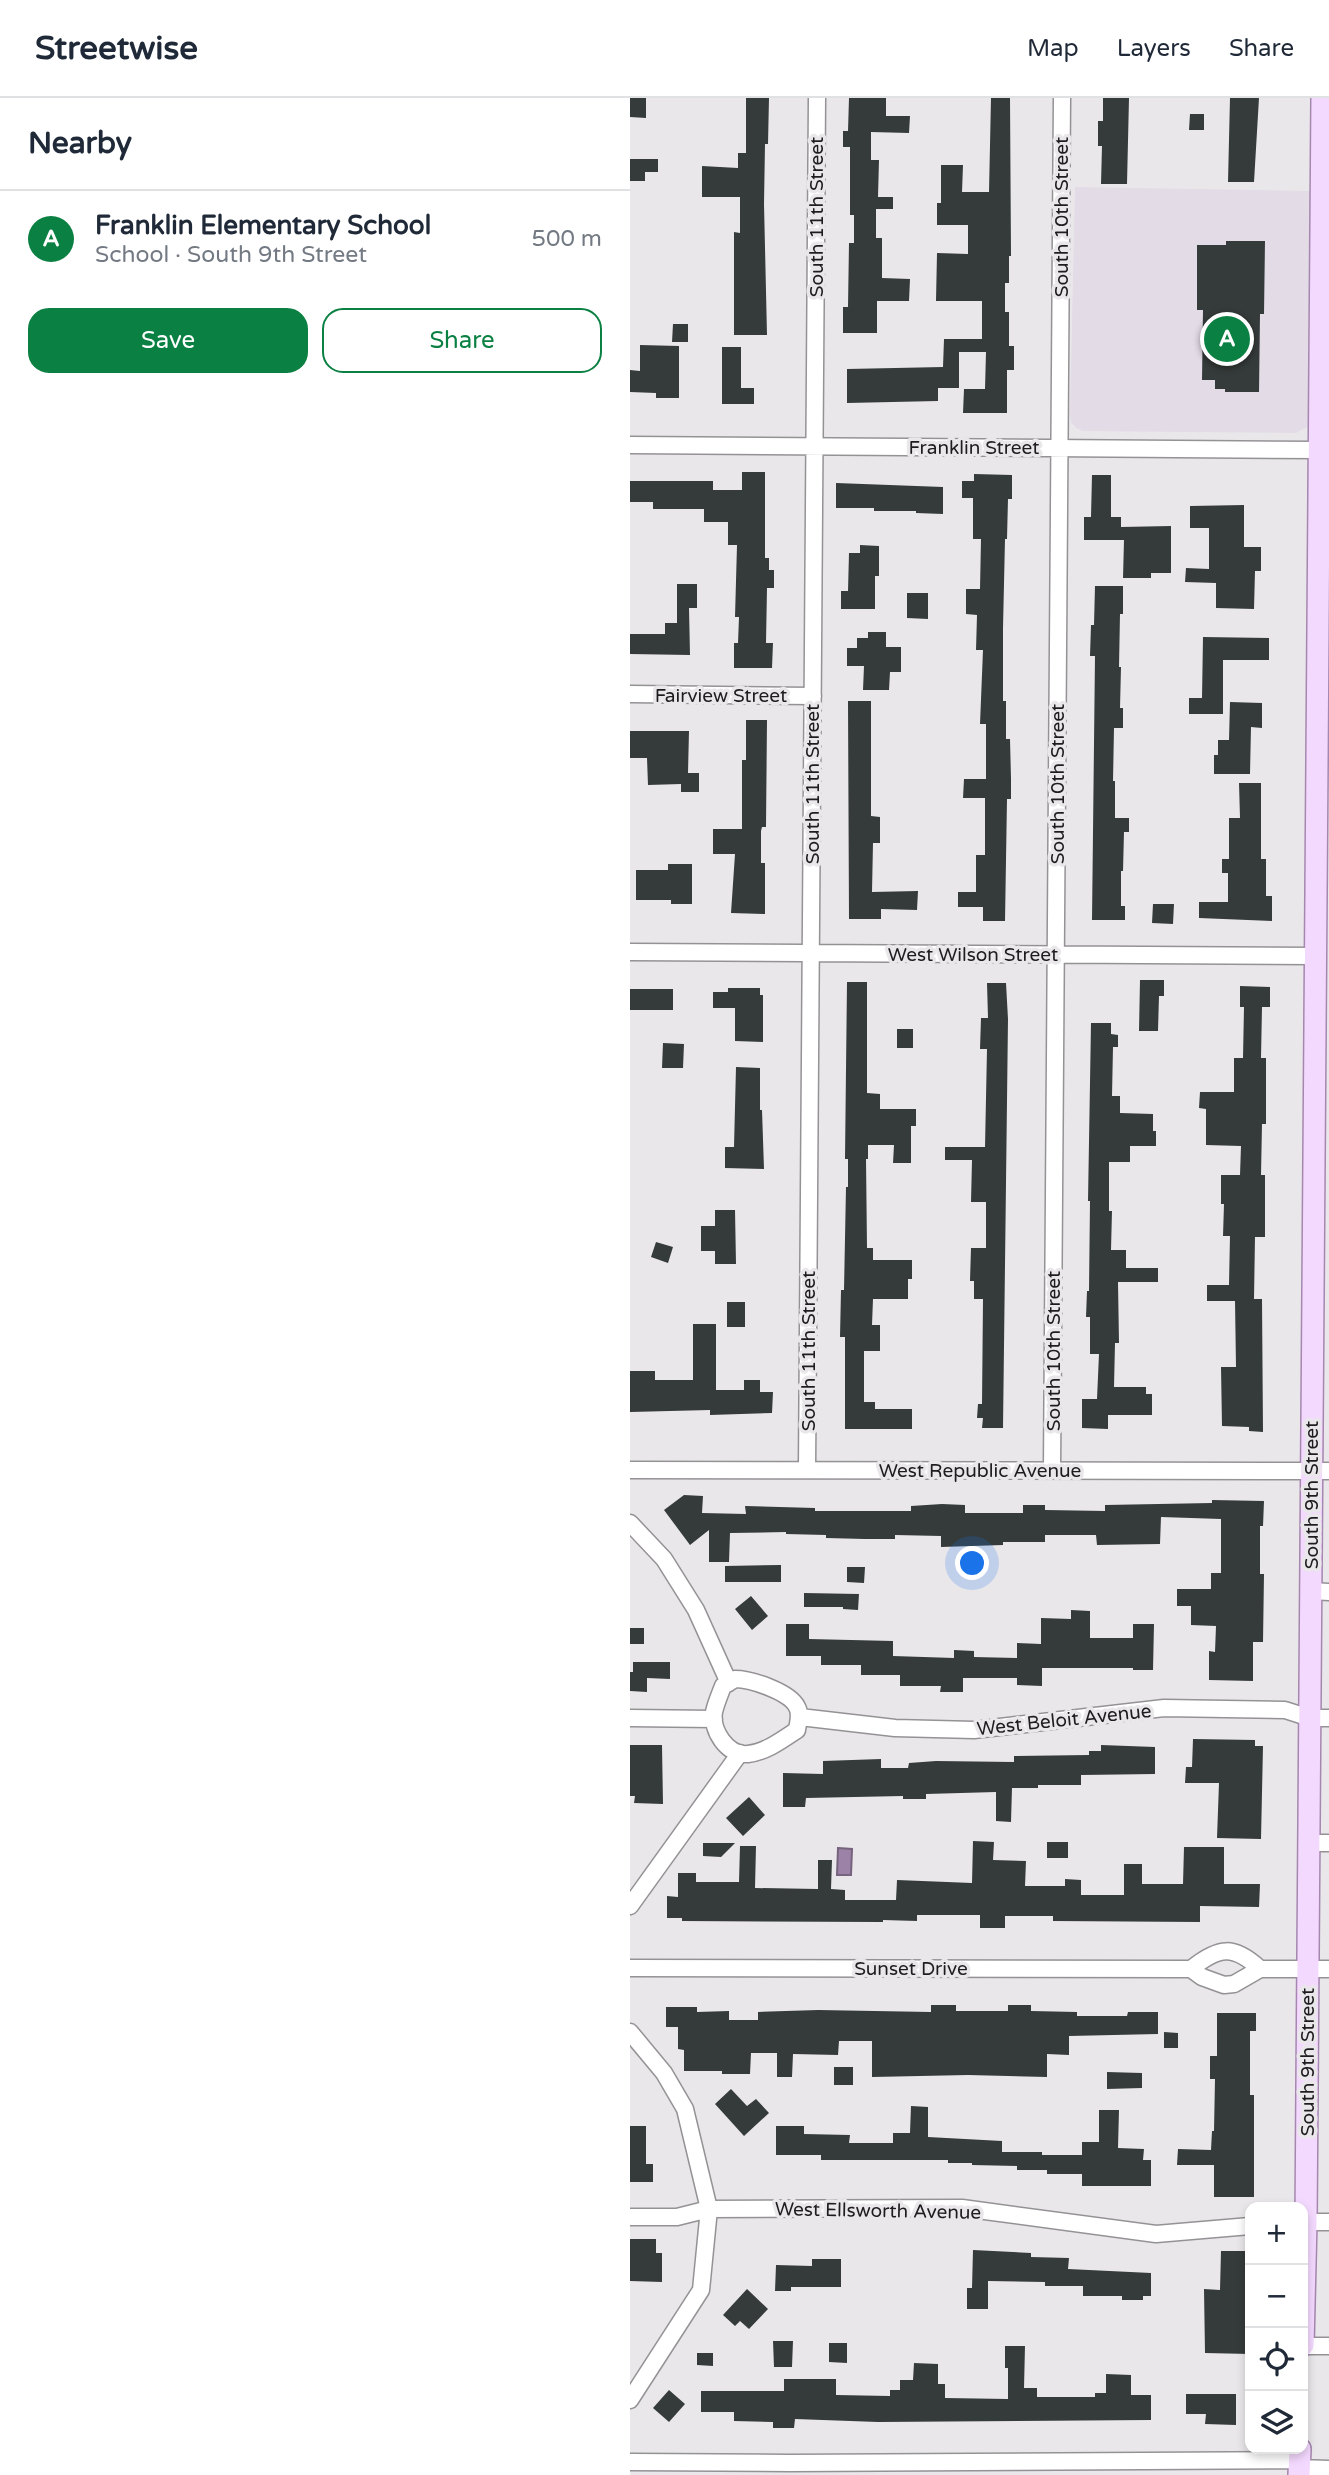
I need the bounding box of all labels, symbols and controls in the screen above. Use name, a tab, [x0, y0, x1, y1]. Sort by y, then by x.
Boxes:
text: Streetwise	[35, 29, 198, 68]
text: Map	[1027, 34, 1079, 63]
text: Layers	[1117, 34, 1191, 63]
text: Share	[1229, 34, 1294, 63]
text: Nearby	[28, 125, 132, 162]
street label: South 11th Street	[806, 137, 828, 297]
street label: South 10th Street	[1051, 137, 1073, 297]
text: Franklin Elementary School	[95, 210, 431, 241]
text: A	[42, 225, 60, 253]
text: 500 m	[532, 225, 602, 253]
text: School · South 9th Street	[95, 241, 367, 269]
button: Save	[28, 308, 308, 373]
button: Share	[322, 308, 602, 373]
pin: A	[1204, 313, 1250, 365]
street label: Franklin Street	[908, 437, 1040, 459]
street label: Fairview Street	[655, 685, 787, 707]
street label: South 11th Street	[802, 704, 824, 864]
street label: South 10th Street	[1047, 704, 1069, 864]
street label: West Wilson Street	[888, 944, 1058, 966]
street label: South 11th Street	[798, 1271, 820, 1431]
street label: South 10th Street	[1043, 1271, 1065, 1431]
street label: South 9th Street	[1301, 1421, 1323, 1569]
street label: West Republic Avenue	[879, 1460, 1081, 1482]
your location	[955, 1546, 989, 1580]
street label: West Beloit Avenue	[976, 1700, 1152, 1740]
street label: Sunset Drive	[854, 1958, 968, 1980]
street label: South 9th Street	[1297, 1988, 1319, 2136]
street label: West Ellsworth Avenue	[775, 2198, 981, 2224]
map controls	[1245, 2202, 1308, 2454]
button: +	[1245, 2202, 1308, 2265]
button: −	[1245, 2265, 1308, 2328]
button: locate	[1245, 2328, 1308, 2391]
button: layers	[1245, 2391, 1308, 2454]

